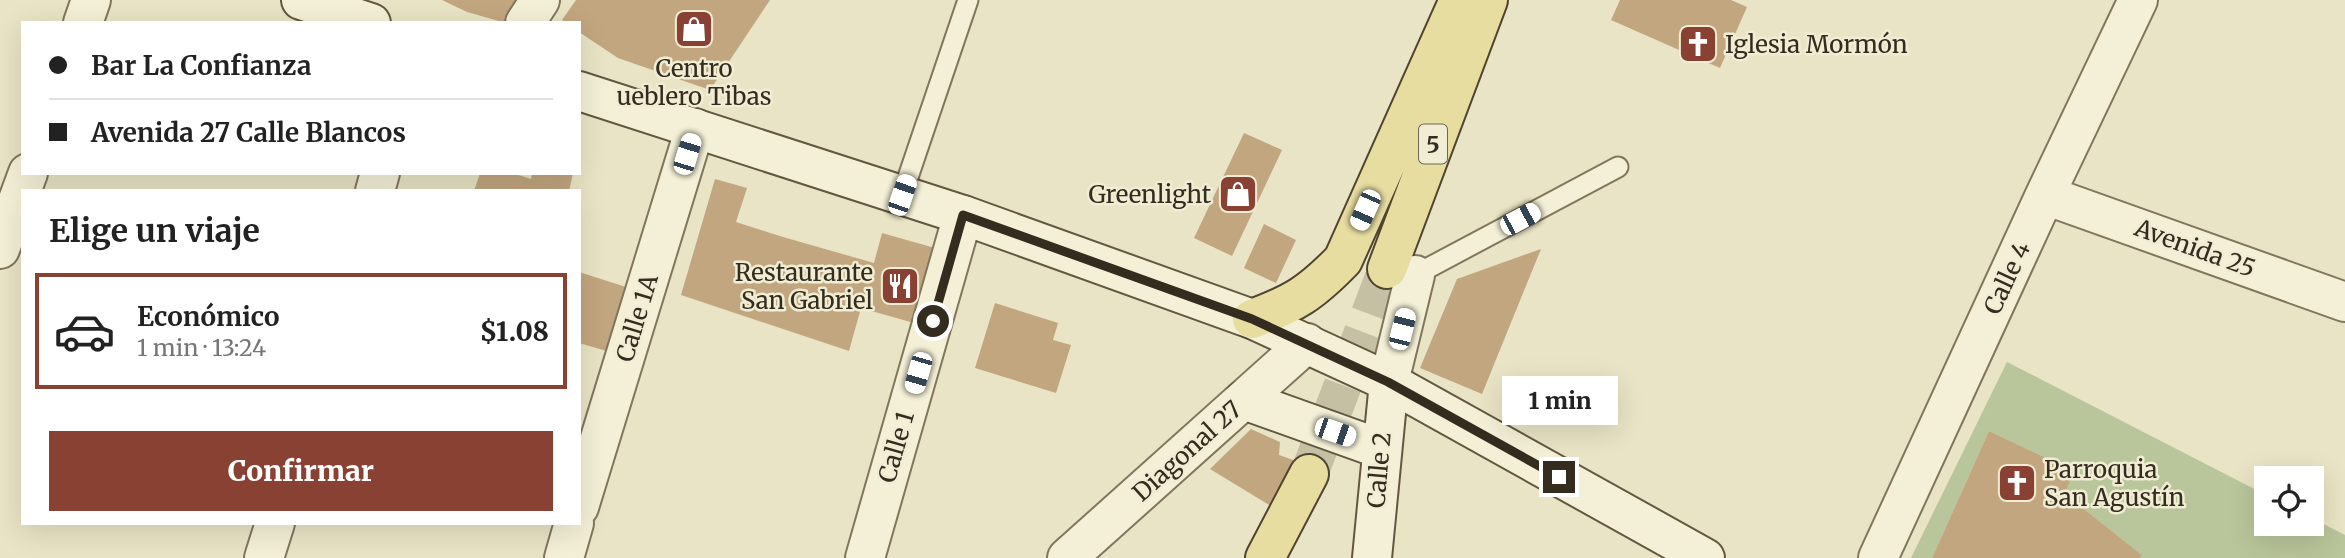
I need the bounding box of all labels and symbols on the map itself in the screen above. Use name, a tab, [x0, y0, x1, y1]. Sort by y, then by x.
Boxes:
shop icon: Centro ueblero Tibas	[673, 8, 715, 50]
church icon: Iglesia Mormón	[1677, 23, 1719, 65]
place label: Iglesia Mormón	[1725, 29, 1908, 60]
place label: Centro ueblero Tibas	[617, 53, 771, 112]
road number: 5	[1419, 125, 1447, 164]
car	[671, 131, 704, 177]
car	[886, 172, 919, 218]
shop icon: Greenlight	[1217, 173, 1259, 215]
place label: Greenlight	[1088, 179, 1212, 210]
car	[1347, 187, 1384, 233]
car	[1497, 200, 1544, 238]
street label: Avenida 25	[2130, 212, 2259, 284]
street label: Calle 4	[1977, 236, 2037, 319]
place label: Restaurante San Gabriel	[735, 257, 873, 316]
restaurant icon: Restaurante San Gabriel	[879, 265, 921, 307]
street label: Calle 1A	[609, 269, 665, 366]
route start	[917, 305, 949, 337]
car	[1387, 306, 1418, 352]
car	[903, 350, 934, 396]
callout: 1 min	[1501, 376, 1617, 424]
street label: Diagonal 27	[1126, 394, 1248, 508]
street label: Calle 1	[871, 408, 921, 486]
car	[1312, 415, 1359, 449]
street label: Calle 2	[1360, 431, 1398, 509]
place label: Parroquia San Agustín	[2044, 454, 2185, 513]
route end	[1543, 461, 1575, 493]
church icon: Parroquia San Agustín	[1996, 462, 2038, 504]

